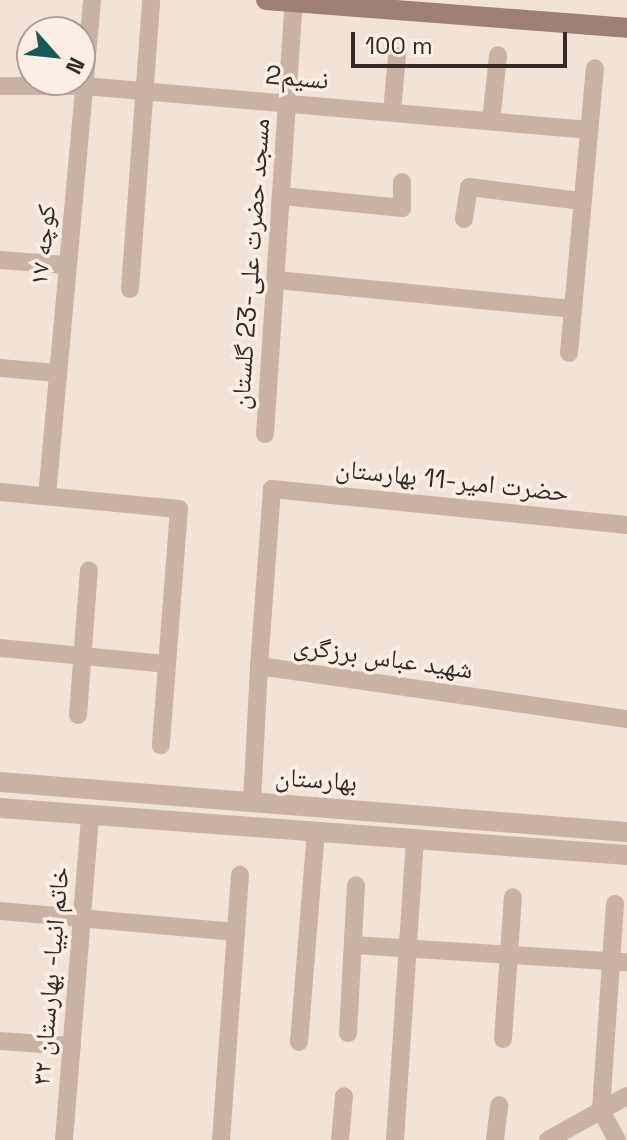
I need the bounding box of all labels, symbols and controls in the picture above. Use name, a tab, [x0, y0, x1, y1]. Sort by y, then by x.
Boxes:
north arrow	[16, 16, 96, 96]
scale bar	[355, 16, 571, 66]
text: 100 m	[365, 30, 433, 61]
text: N	[60, 53, 91, 79]
street label: نسیم2	[264, 60, 330, 96]
street label: مسجد حضرت علی-23 گلستان	[225, 117, 277, 411]
street label: کوچه ۱۷	[23, 203, 63, 287]
street label: حضرت امیر-11 بهارستان	[334, 453, 570, 509]
street label: شهید عباس برزگری	[291, 630, 475, 686]
street label: بهارستان	[274, 762, 358, 798]
street label: خاتم انبیا- بهارستان ۳۲	[26, 865, 76, 1087]

